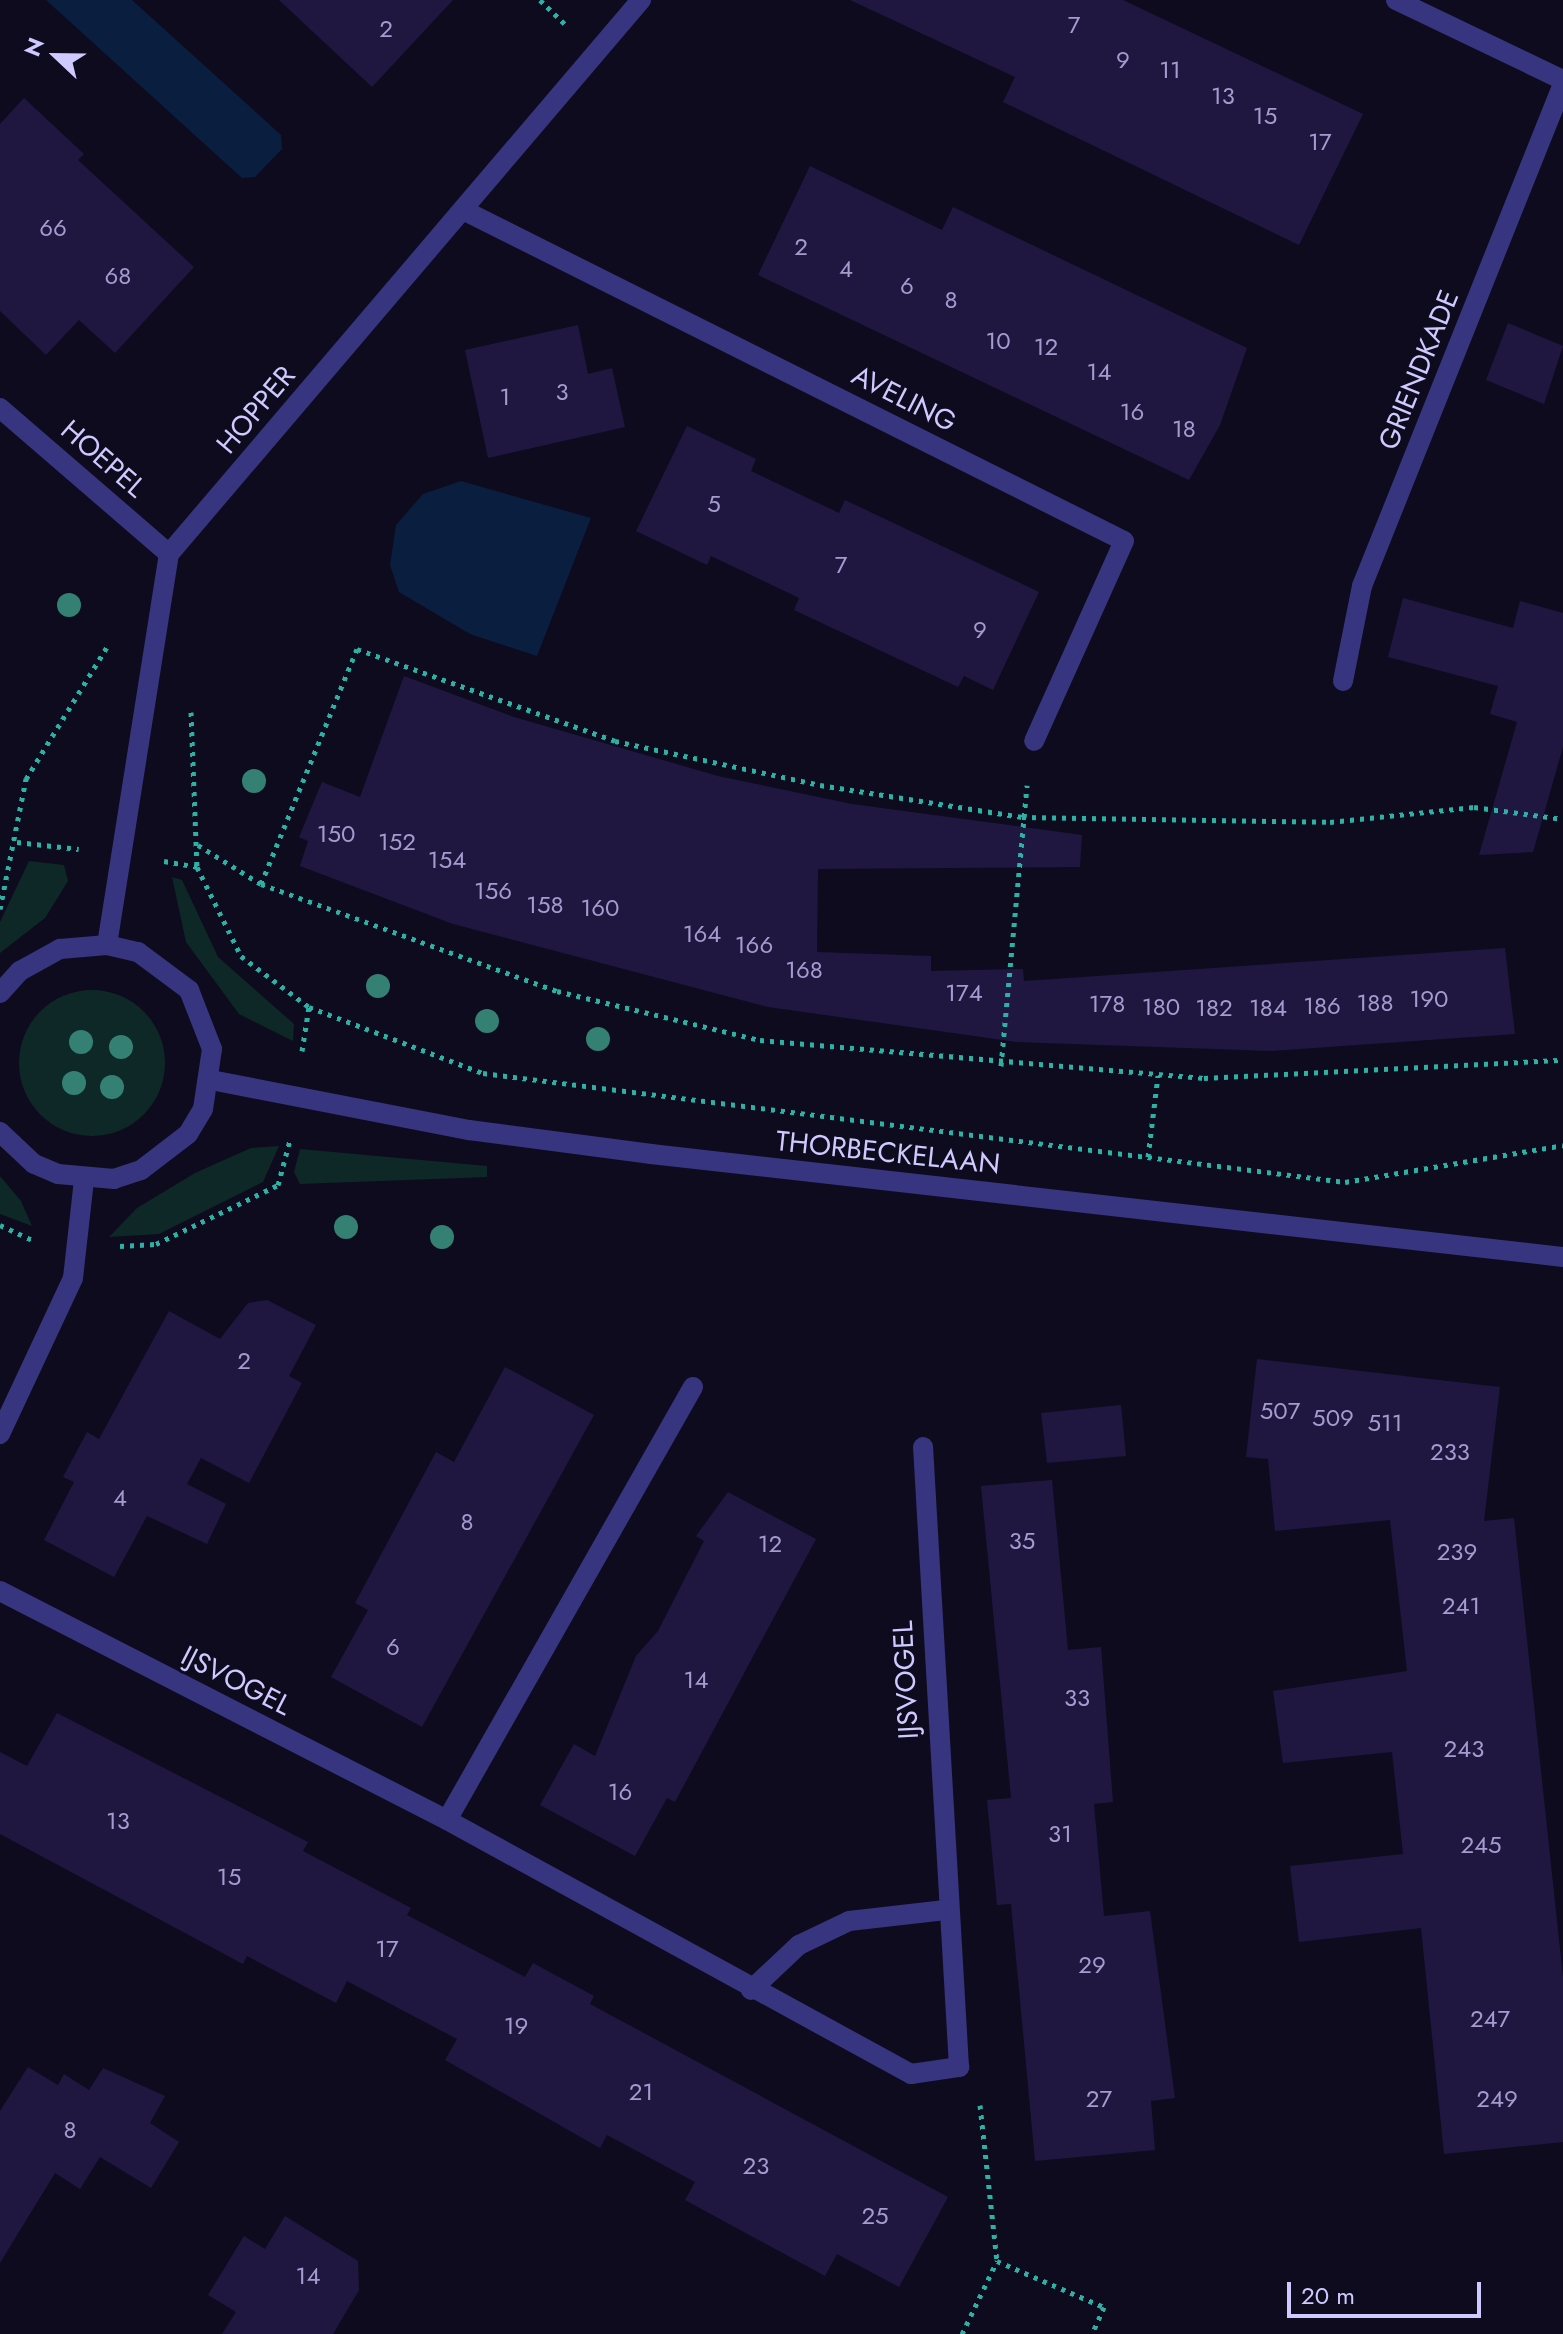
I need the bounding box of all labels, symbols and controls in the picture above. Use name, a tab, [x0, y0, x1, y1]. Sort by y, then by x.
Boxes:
house number: 7	[1068, 11, 1080, 39]
house number: 2	[379, 15, 393, 43]
north arrow	[16, 16, 96, 96]
text: N	[16, 33, 52, 61]
house number: 9	[1116, 46, 1130, 74]
house number: 11	[1159, 56, 1181, 84]
house number: 13	[1211, 82, 1235, 110]
house number: 15	[1253, 102, 1277, 130]
house number: 17	[1308, 128, 1332, 156]
house number: 66	[39, 214, 67, 242]
house number: 2	[794, 233, 808, 261]
house number: 4	[839, 255, 853, 283]
house number: 68	[105, 262, 131, 290]
house number: 6	[900, 272, 914, 300]
street label: GRIENDKADE	[1372, 285, 1466, 455]
house number: 8	[944, 286, 958, 314]
house number: 10	[985, 327, 1011, 355]
house number: 12	[1034, 333, 1058, 361]
house number: 14	[1087, 358, 1111, 386]
street label: HOPPER	[210, 359, 302, 461]
street label: AVELING	[846, 359, 962, 439]
house number: 3	[555, 378, 569, 406]
house number: 1	[500, 383, 510, 411]
house number: 16	[1120, 398, 1144, 426]
street label: HOEPEL	[54, 413, 152, 505]
house number: 18	[1172, 415, 1196, 443]
house number: 5	[707, 490, 721, 518]
house number: 7	[835, 551, 847, 579]
house number: 9	[973, 616, 987, 644]
house number: 150	[317, 820, 355, 848]
house number: 152	[378, 828, 416, 856]
house number: 154	[428, 846, 466, 874]
house number: 156	[474, 877, 512, 905]
house number: 158	[526, 891, 564, 919]
house number: 160	[580, 894, 620, 922]
house number: 164	[683, 920, 721, 948]
house number: 166	[735, 931, 773, 959]
house number: 168	[785, 956, 823, 984]
house number: 174	[945, 979, 983, 1007]
house number: 190	[1409, 985, 1449, 1013]
house number: 188	[1356, 989, 1394, 1017]
house number: 178	[1089, 990, 1125, 1018]
house number: 186	[1303, 992, 1341, 1020]
house number: 180	[1142, 993, 1180, 1021]
house number: 182	[1195, 994, 1233, 1022]
house number: 184	[1249, 994, 1287, 1022]
street label: THORBECKELAAN	[774, 1125, 1002, 1181]
house number: 2	[237, 1347, 251, 1375]
house number: 507	[1260, 1397, 1300, 1425]
house number: 509	[1312, 1404, 1354, 1432]
house number: 511	[1367, 1409, 1403, 1437]
house number: 233	[1430, 1438, 1470, 1466]
house number: 4	[113, 1484, 127, 1512]
house number: 8	[460, 1508, 474, 1536]
house number: 35	[1009, 1527, 1035, 1555]
house number: 12	[758, 1530, 782, 1558]
house number: 239	[1437, 1538, 1477, 1566]
house number: 241	[1442, 1592, 1480, 1620]
street label: IJSVOGEL	[886, 1620, 926, 1740]
house number: 6	[386, 1633, 400, 1661]
street label: IJSVOGEL	[175, 1639, 297, 1723]
house number: 14	[684, 1666, 708, 1694]
house number: 33	[1064, 1684, 1090, 1712]
house number: 243	[1444, 1735, 1484, 1763]
house number: 16	[608, 1778, 632, 1806]
house number: 13	[106, 1807, 130, 1835]
house number: 31	[1048, 1820, 1072, 1848]
house number: 245	[1460, 1831, 1502, 1859]
house number: 15	[217, 1863, 241, 1891]
house number: 17	[375, 1935, 399, 1963]
house number: 29	[1078, 1951, 1106, 1979]
house number: 247	[1470, 2005, 1510, 2033]
house number: 19	[504, 2012, 528, 2040]
house number: 21	[629, 2078, 653, 2106]
house number: 27	[1086, 2085, 1112, 2113]
house number: 249	[1476, 2085, 1518, 2113]
house number: 8	[63, 2116, 77, 2144]
house number: 23	[743, 2152, 769, 2180]
house number: 25	[861, 2202, 889, 2230]
house number: 14	[296, 2262, 320, 2290]
scale bar	[1291, 2266, 1485, 2316]
text: 20 m	[1301, 2278, 1355, 2313]

